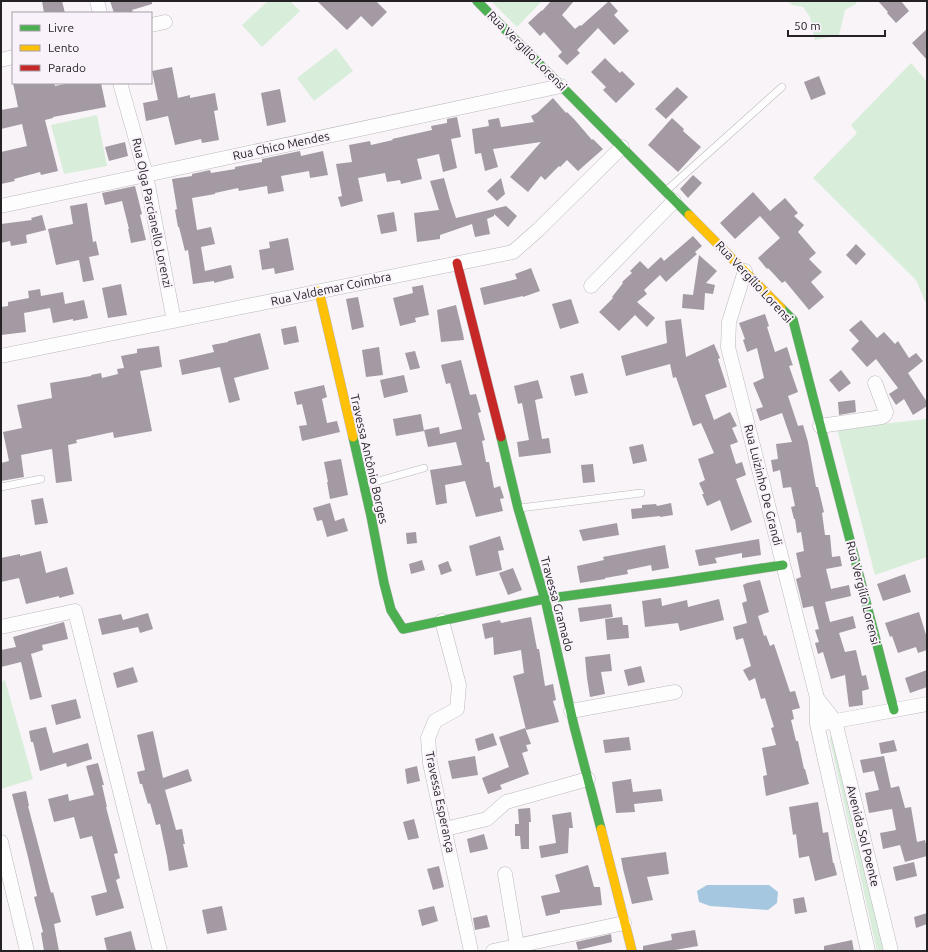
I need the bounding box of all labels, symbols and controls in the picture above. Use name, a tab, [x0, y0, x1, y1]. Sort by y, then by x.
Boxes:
street label: Rua Vergílio Lorensi	[485, 8, 570, 93]
legend	[12, 12, 152, 84]
scale bar	[788, 12, 885, 38]
text: 50 m	[794, 19, 821, 32]
text: Livre	[48, 21, 74, 34]
text: Lento	[48, 41, 79, 54]
text: Parado	[48, 61, 86, 74]
street label: Rua Chico Mendes	[231, 129, 330, 162]
street label: Rua Olga Parcianello Lorenzi	[130, 137, 175, 289]
street label: Rua Vergílio Lorensi	[713, 238, 795, 325]
street label: Rua Valdemar Coimbra	[269, 269, 392, 308]
street label: Travessa Antônio Borges	[348, 393, 391, 525]
street label: Rua Luizinho De Grandi	[742, 423, 785, 547]
street label: Rua Vergílio Lorensi	[844, 540, 883, 646]
street label: Travessa Gramado	[539, 555, 576, 653]
street label: Travessa Esperança	[423, 750, 458, 854]
street label: Avenida Sol Poente	[845, 784, 882, 888]

